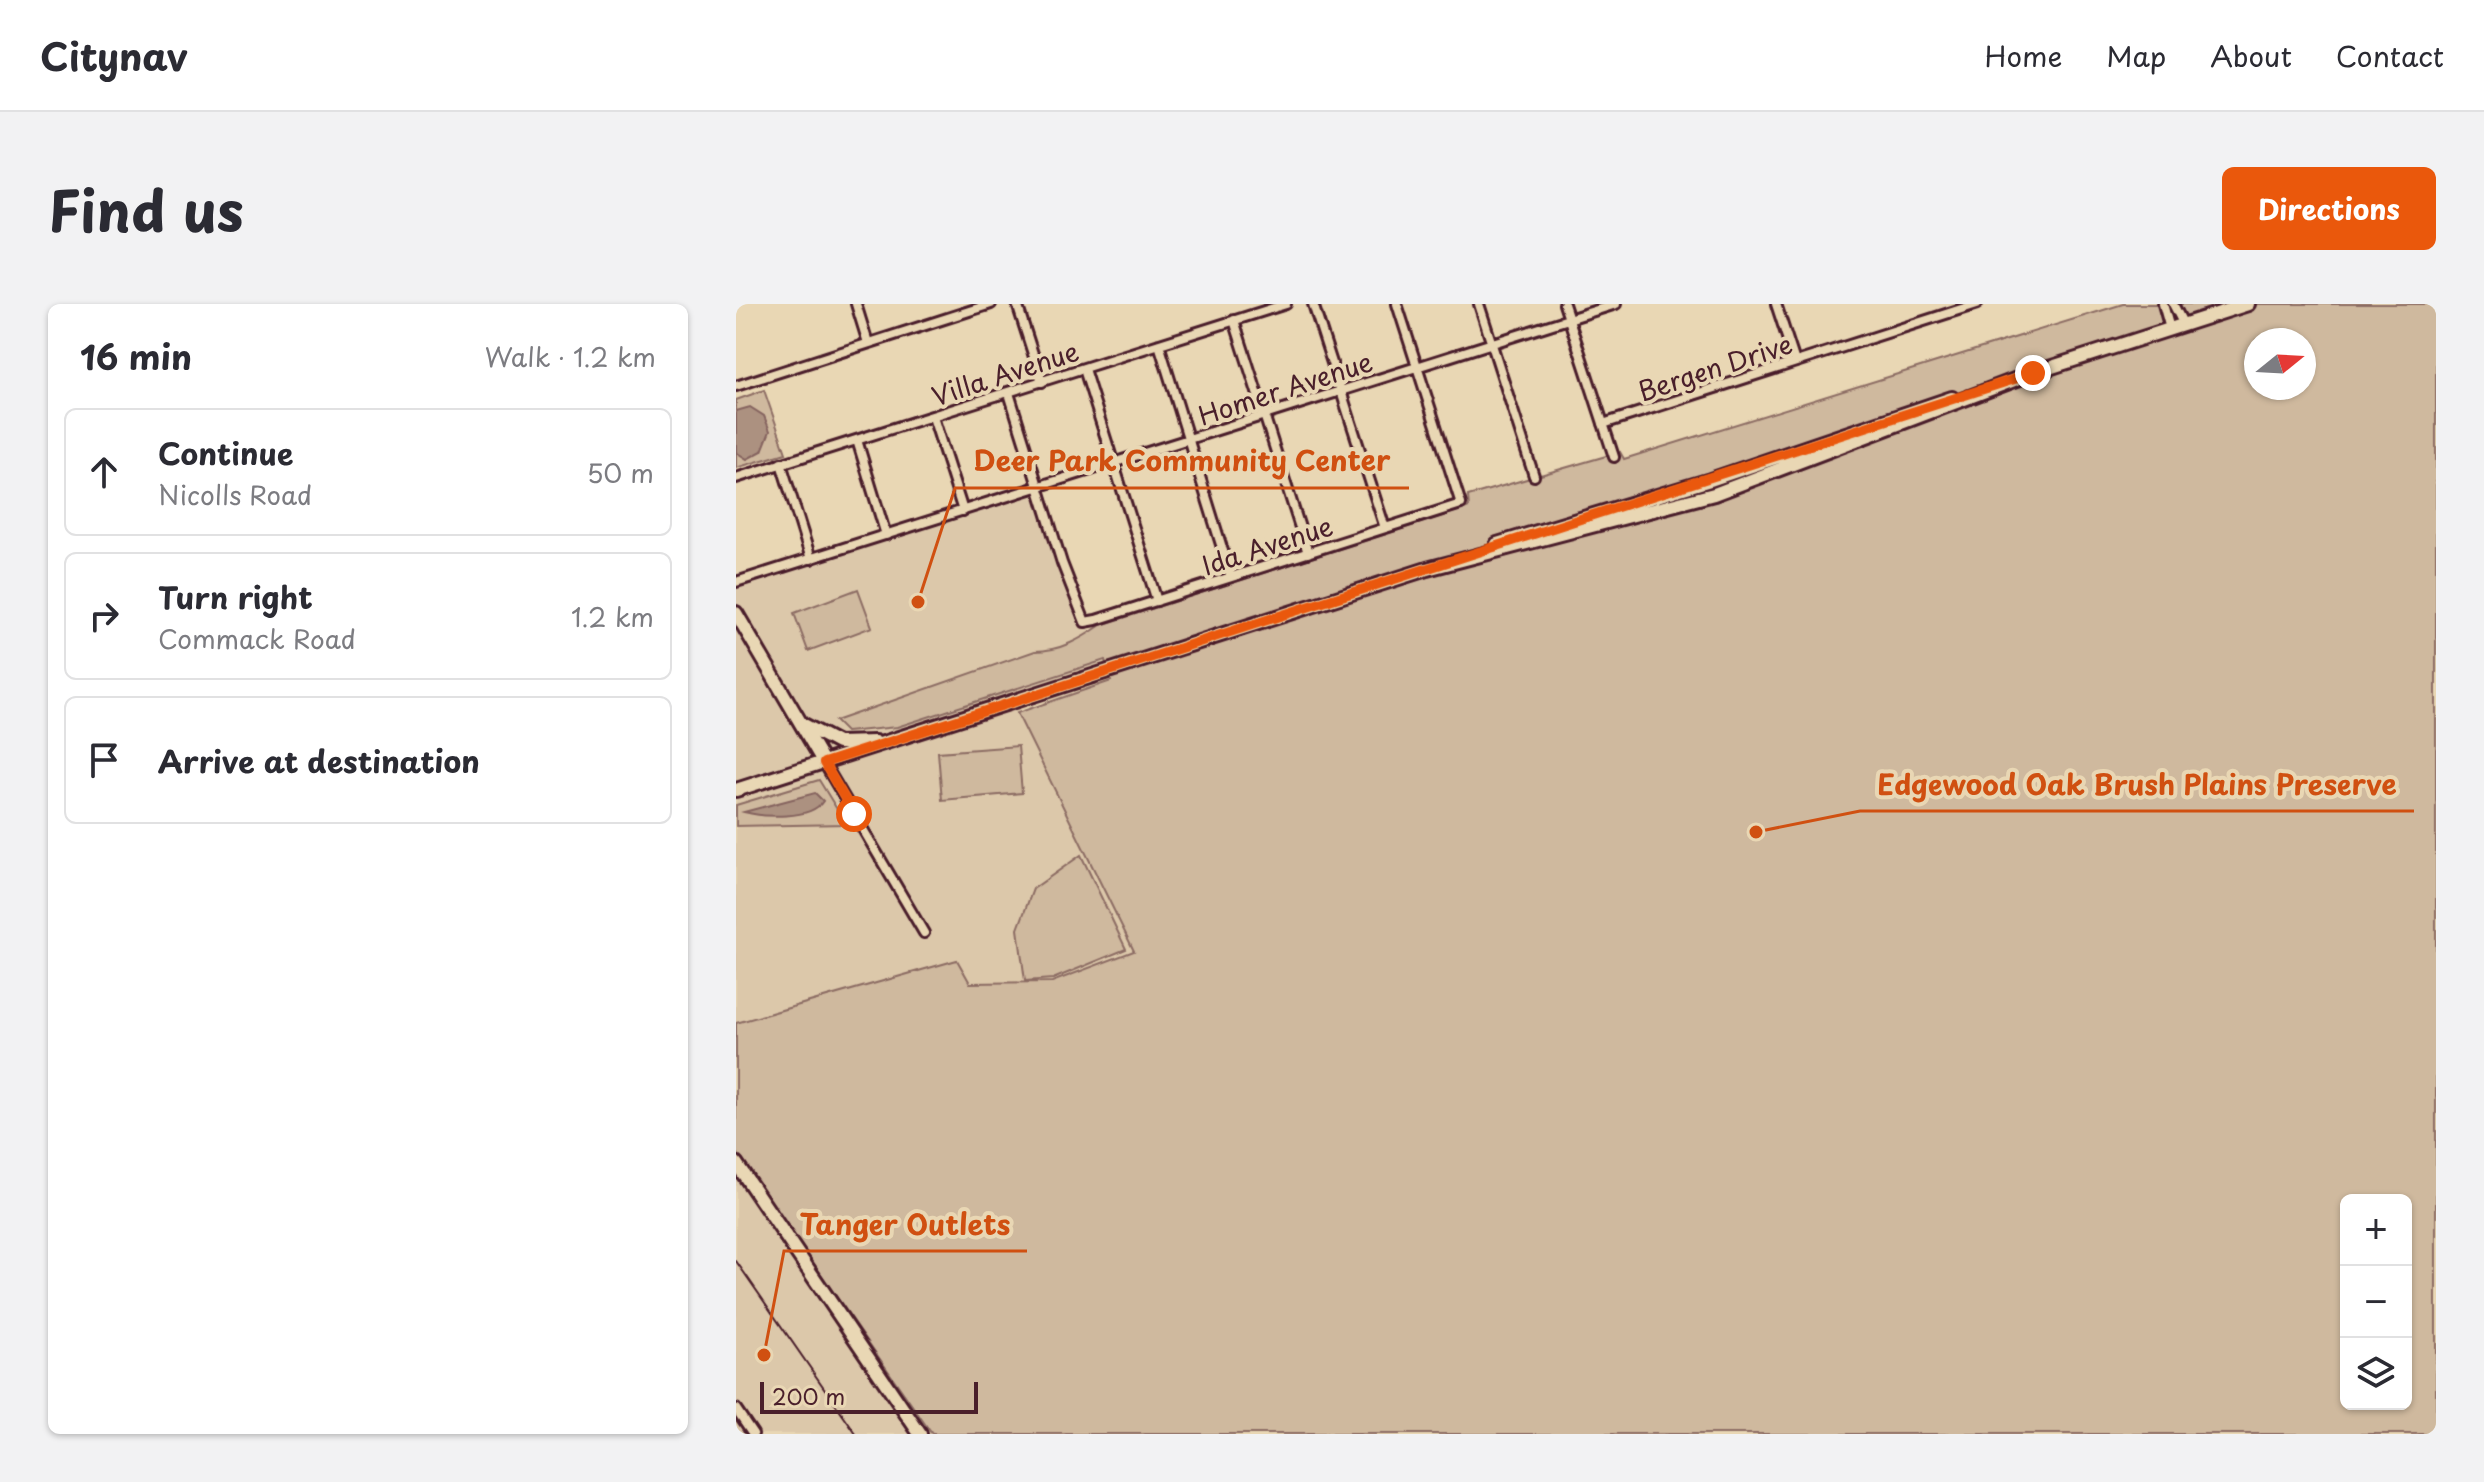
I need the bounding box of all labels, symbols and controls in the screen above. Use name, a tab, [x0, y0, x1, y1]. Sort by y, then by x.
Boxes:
text: Citynav	[40, 27, 188, 84]
text: Home	[1984, 34, 2062, 77]
text: Map	[2106, 34, 2166, 77]
text: About	[2210, 34, 2292, 77]
text: Contact	[2336, 34, 2444, 77]
text: Find us	[48, 166, 244, 251]
button: Directions	[2222, 167, 2436, 250]
street label: Bergen Drive	[1633, 324, 1797, 410]
north arrow	[2244, 328, 2316, 400]
text: 16 min	[80, 330, 192, 382]
street label: Villa Avenue	[927, 331, 1083, 415]
text: Walk · 1.2 km	[485, 337, 656, 376]
street label: Homer Avenue	[1193, 341, 1377, 435]
route end	[2015, 355, 2051, 391]
text: Continue	[158, 430, 293, 475]
callout: Deer Park Community Center	[955, 436, 1409, 488]
text: Deer Park Community Center	[973, 438, 1391, 481]
icon: ahead	[82, 450, 126, 494]
text: 50 m	[587, 453, 654, 492]
text: Nicolls Road	[158, 475, 312, 514]
street label: Ida Avenue	[1196, 505, 1338, 585]
text: Turn right	[158, 574, 313, 619]
icon: right	[82, 594, 126, 638]
text: 1.2 km	[571, 597, 654, 636]
text: Commack Road	[158, 619, 356, 658]
icon: arrive	[82, 738, 126, 782]
text: Arrive at destination	[158, 738, 480, 783]
callout: Edgewood Oak Brush Plains Preserve	[1860, 759, 2414, 811]
text: Edgewood Oak Brush Plains Preserve	[1877, 762, 2397, 805]
route start	[836, 796, 872, 832]
map controls	[2340, 1194, 2412, 1410]
button: +	[2340, 1194, 2412, 1266]
callout: Tanger Outlets	[784, 1199, 1027, 1251]
text: Tanger Outlets	[800, 1202, 1010, 1245]
button: −	[2340, 1266, 2412, 1338]
button: layers	[2340, 1338, 2412, 1410]
scale bar	[760, 1378, 978, 1414]
text: 200 m	[772, 1379, 845, 1412]

